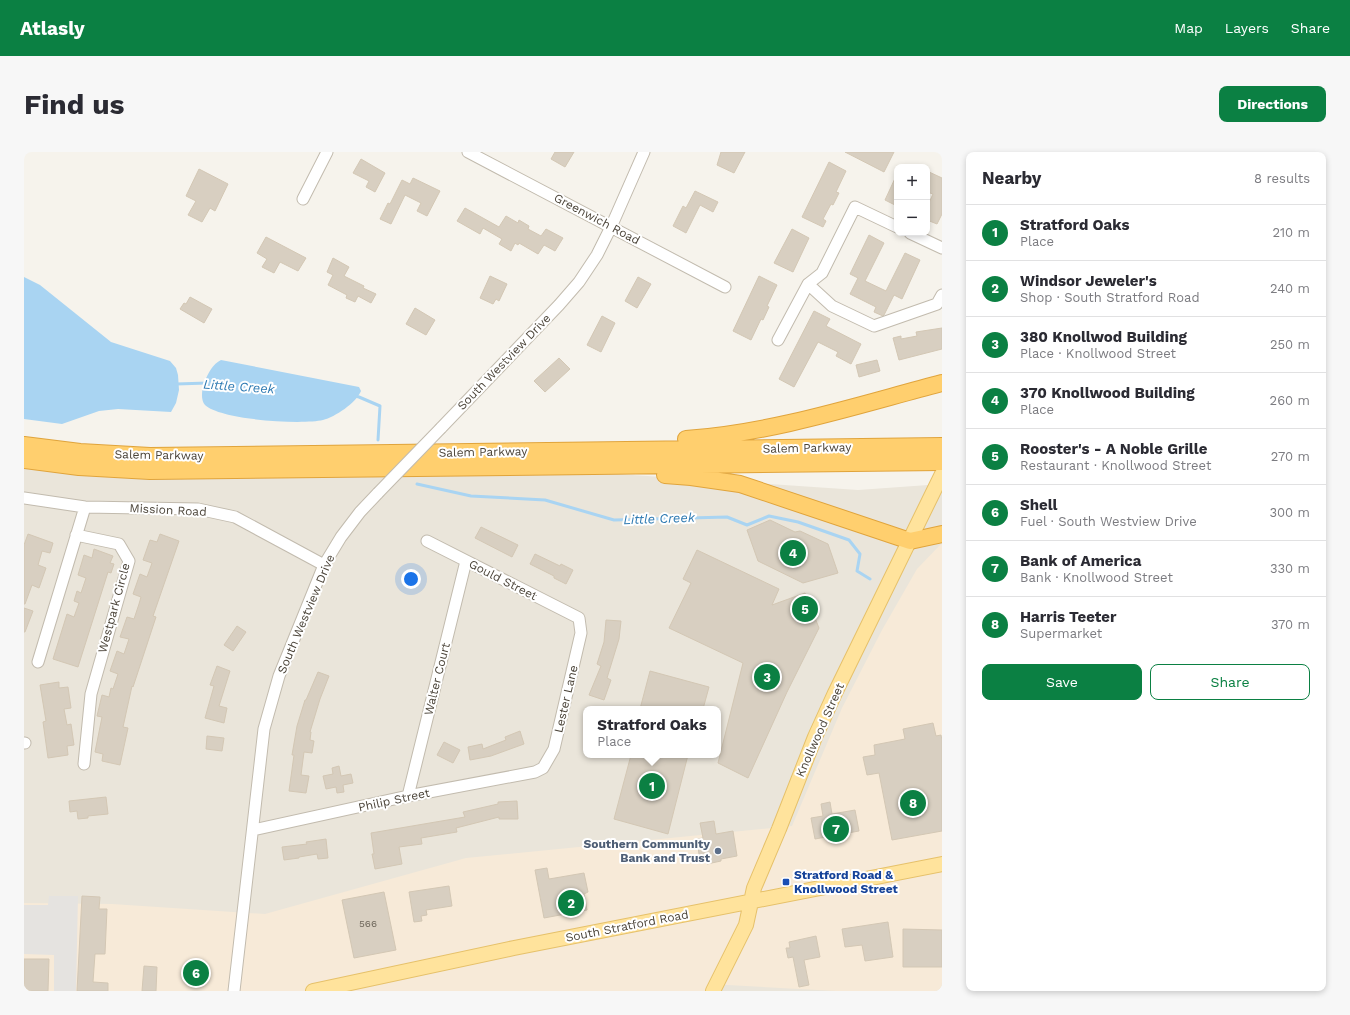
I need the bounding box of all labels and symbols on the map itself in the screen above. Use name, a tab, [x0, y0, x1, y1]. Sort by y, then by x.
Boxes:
street label: Greenwich Road	[552, 190, 642, 248]
street label: South Westview Drive	[455, 311, 554, 413]
water label: Little Creek	[203, 377, 276, 397]
street label: Salem Parkway	[762, 440, 852, 456]
street label: Salem Parkway	[438, 444, 528, 460]
street label: Salem Parkway	[114, 447, 204, 463]
street label: Mission Road	[129, 501, 207, 519]
water label: Little Creek	[623, 510, 696, 527]
pin: 4	[780, 538, 806, 568]
street label: South Westview Drive	[275, 552, 337, 676]
street label: Gould Street	[467, 557, 539, 603]
street label: Westpark Circle	[95, 561, 133, 655]
your location	[401, 569, 421, 589]
pin: 5	[792, 594, 818, 624]
street label: Walter Court	[421, 641, 453, 717]
pin: 3	[754, 662, 780, 692]
street label: Lester Lane	[551, 664, 581, 734]
street label: Knollwood Street	[793, 681, 847, 779]
pin: 1	[639, 771, 665, 801]
street label: Philip Street	[357, 786, 431, 814]
pin: 8	[900, 788, 926, 818]
pin: 7	[823, 814, 849, 844]
place label: Southern Community Bank and Trust	[584, 837, 711, 865]
marker: Southern Community Bank and Trust	[713, 846, 723, 856]
place label: Stratford Road & Knollwood Street	[794, 868, 899, 896]
marker: Stratford Road & Knollwood Street	[781, 877, 791, 887]
pin: 2	[558, 888, 584, 918]
street label: South Stratford Road	[564, 907, 690, 945]
house number: 566	[359, 918, 377, 929]
pin: 6	[183, 958, 209, 988]

